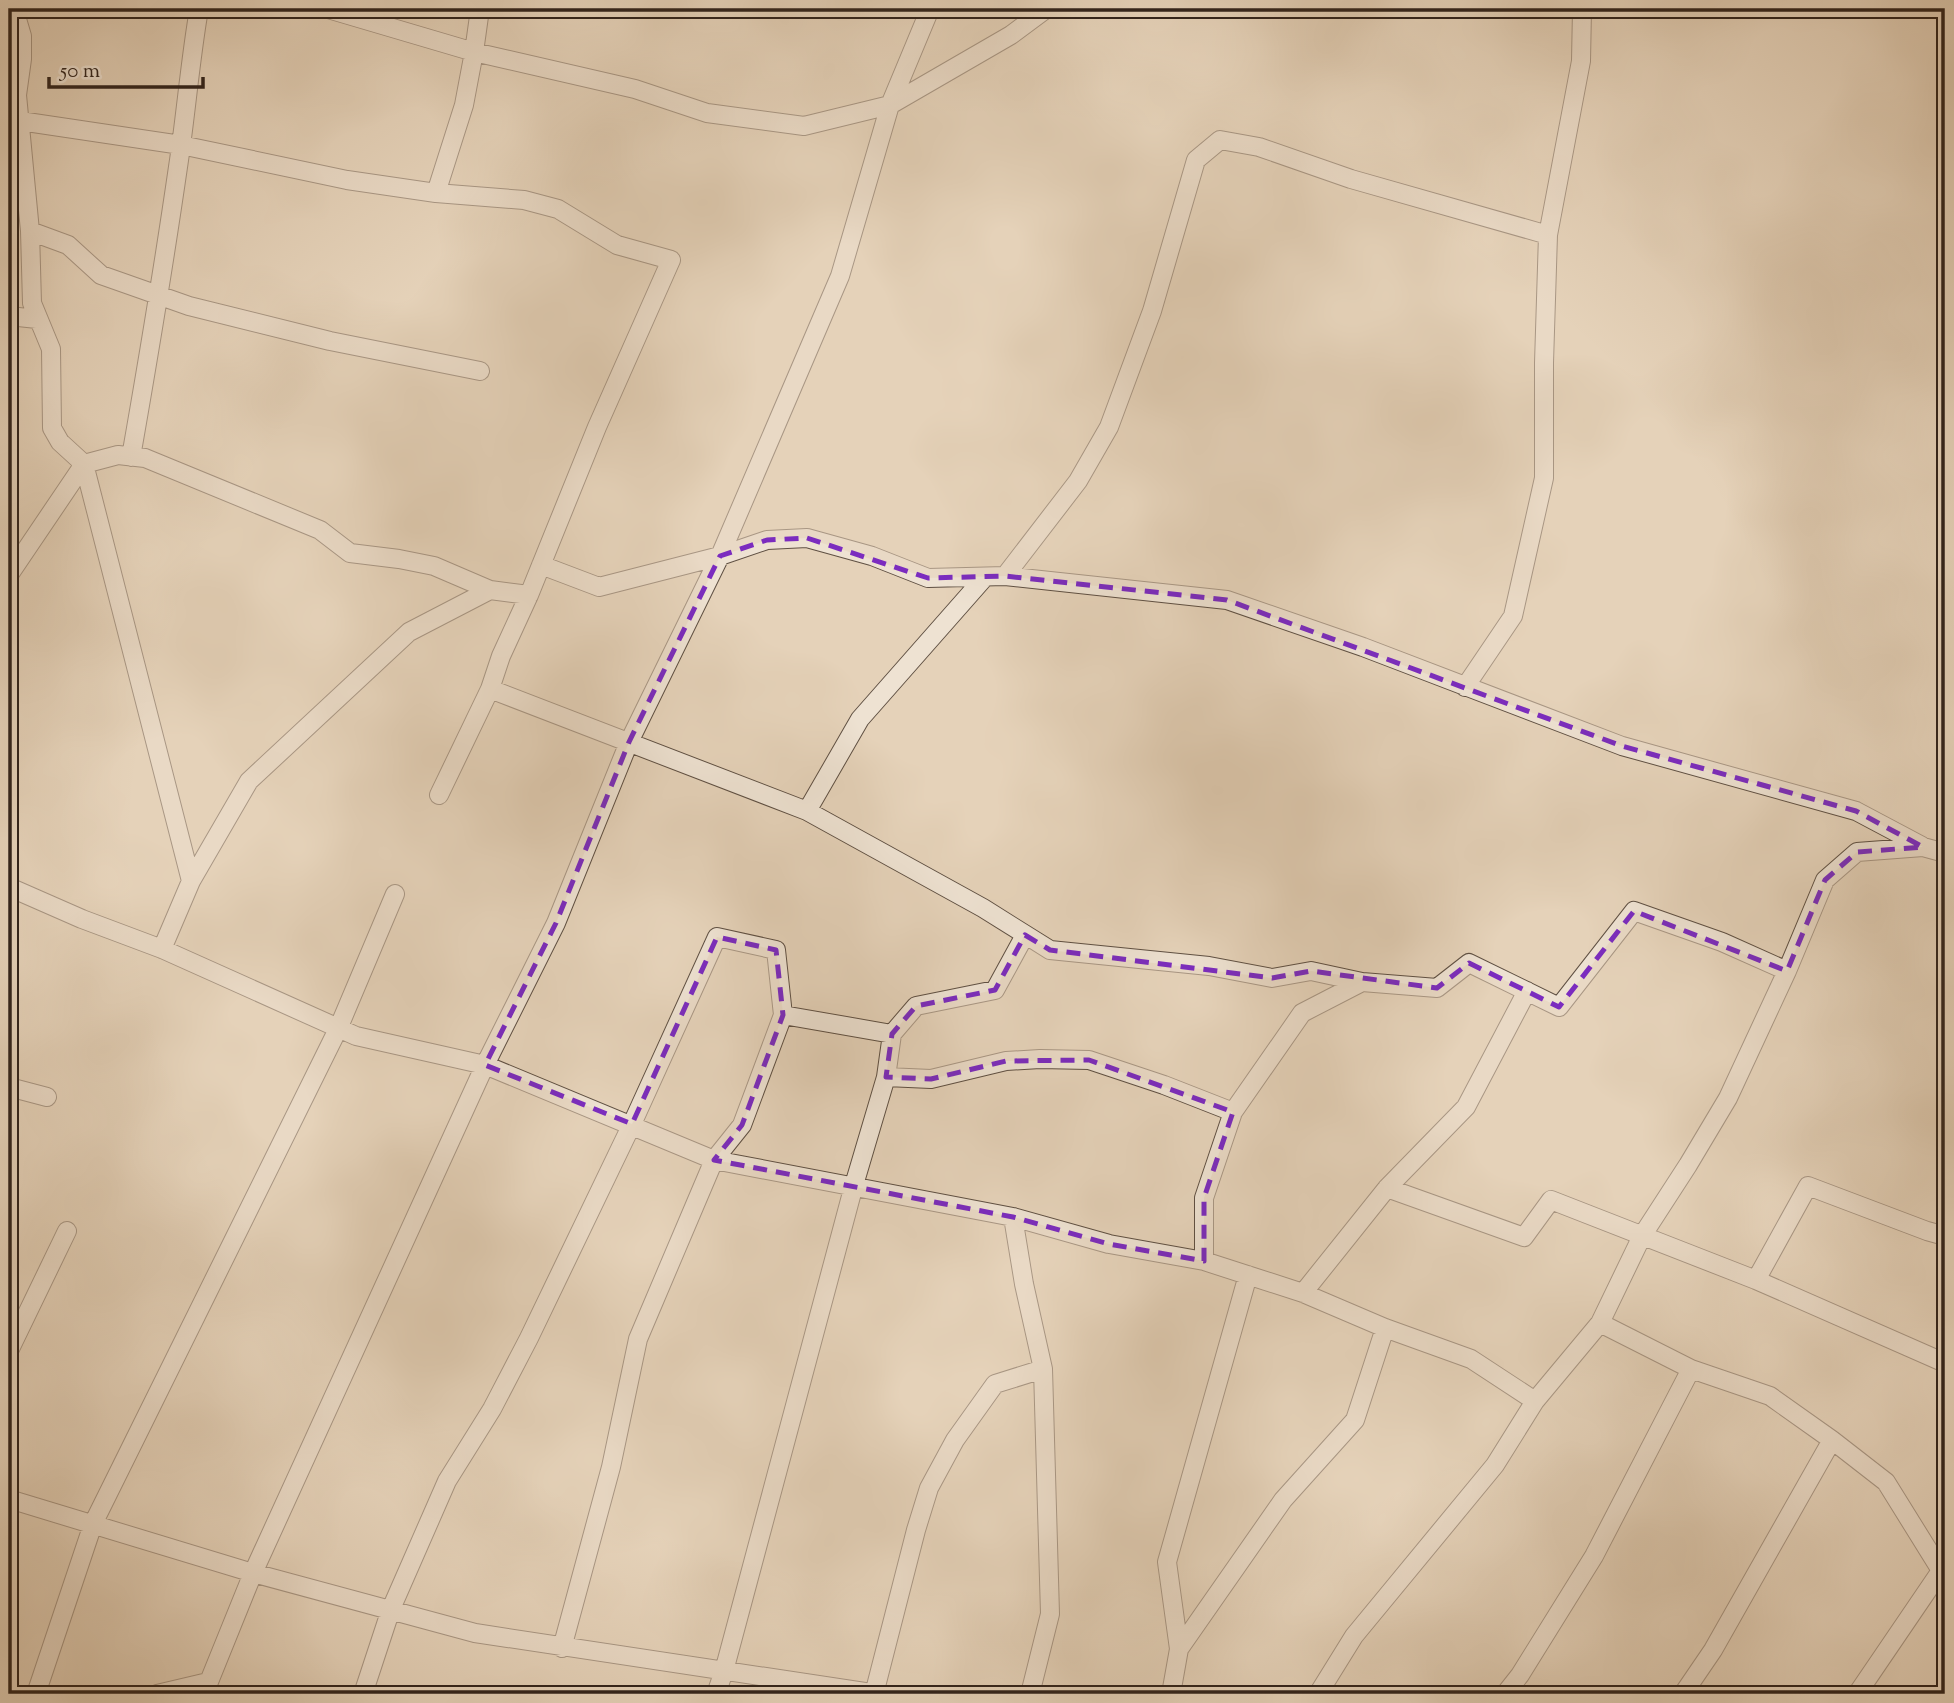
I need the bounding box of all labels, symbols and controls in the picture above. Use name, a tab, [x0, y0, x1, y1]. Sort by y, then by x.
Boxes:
scale bar	[49, 46, 203, 90]
text: 50 m	[59, 57, 100, 87]

